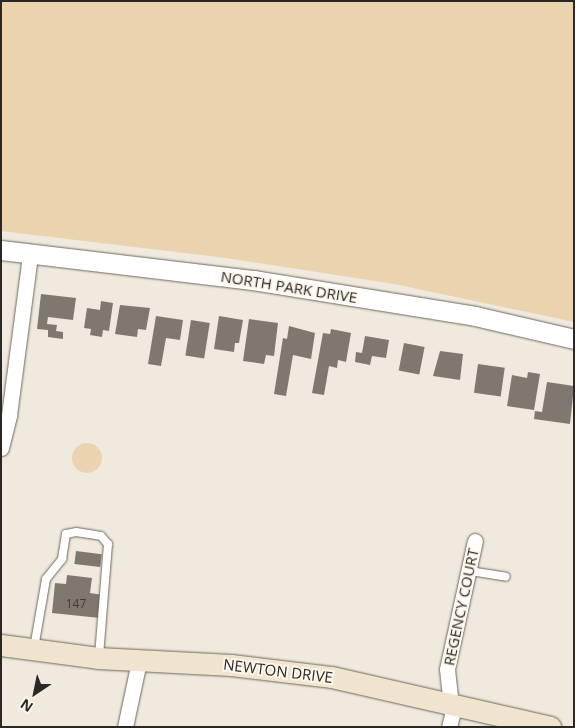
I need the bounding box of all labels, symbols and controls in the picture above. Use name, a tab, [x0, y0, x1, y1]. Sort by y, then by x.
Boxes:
street label: NORTH PARK DRIVE	[219, 267, 359, 307]
street label: REGENCY COURT	[440, 547, 482, 667]
house number: 147	[66, 597, 86, 611]
street label: NEWTON DRIVE	[222, 655, 334, 687]
north arrow	[10, 668, 60, 718]
text: N	[16, 695, 36, 717]

